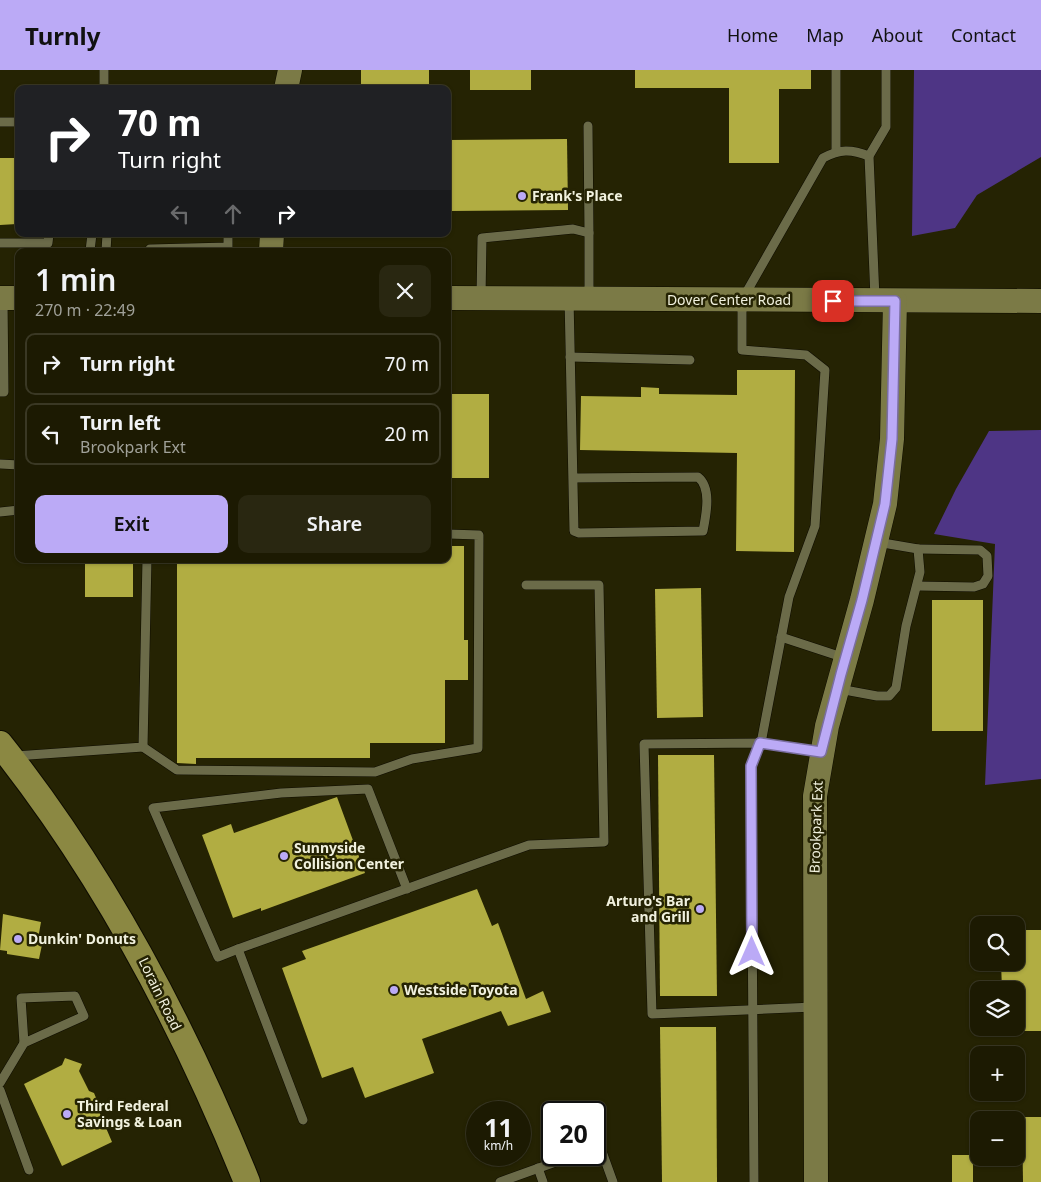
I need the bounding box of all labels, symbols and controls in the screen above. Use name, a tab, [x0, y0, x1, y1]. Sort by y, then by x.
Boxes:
text: Turnly	[25, 19, 100, 52]
text: Home	[727, 23, 778, 47]
text: Map	[806, 23, 844, 47]
text: About	[872, 23, 923, 47]
text: Contact	[951, 23, 1016, 47]
text: 70 m	[118, 99, 201, 146]
icon: right	[35, 105, 100, 170]
text: Turn right	[118, 144, 221, 174]
place label: Frank's Place	[532, 186, 623, 205]
marker: Frank's Place	[516, 190, 528, 202]
icon: left	[166, 200, 194, 228]
icon: ahead	[219, 200, 247, 228]
icon: right	[272, 200, 300, 228]
text: 1 min	[35, 259, 116, 300]
button: close	[379, 265, 431, 317]
pin	[812, 280, 854, 322]
icon: arrive	[819, 287, 847, 315]
street label: Dover Center Road	[667, 290, 791, 309]
text: 270 m · 22:49	[35, 299, 135, 321]
icon: right	[37, 350, 65, 378]
text: Turn right	[80, 351, 175, 377]
text: 70 m	[385, 351, 429, 377]
text: Turn left	[80, 410, 161, 436]
icon: left	[37, 420, 65, 448]
text: 20 m	[385, 421, 429, 447]
text: Brookpark Ext	[80, 436, 186, 458]
button: Exit	[35, 495, 228, 553]
button: Share	[238, 495, 431, 553]
street label: Brookpark Ext	[804, 780, 827, 874]
place label: Sunnyside Collision Center	[294, 838, 405, 873]
marker: Sunnyside Collision Center	[278, 850, 290, 862]
place label: Arturo's Bar and Grill	[606, 891, 691, 926]
marker: Arturo's Bar and Grill	[694, 903, 706, 915]
map controls	[970, 916, 1025, 1166]
button: search	[970, 916, 1025, 971]
position arrow	[725, 925, 777, 977]
place label: Dunkin' Donuts	[28, 929, 136, 948]
marker: Dunkin' Donuts	[12, 933, 24, 945]
street label: Lorain Road	[135, 954, 186, 1033]
place label: Westside Toyota	[404, 980, 518, 999]
button: layers	[970, 981, 1025, 1036]
marker: Westside Toyota	[388, 984, 400, 996]
button: +	[970, 1046, 1025, 1101]
place label: Third Federal Savings & Loan	[77, 1096, 182, 1131]
speed limit sign: 20	[541, 1101, 606, 1166]
marker: Third Federal Savings & Loan	[61, 1108, 73, 1120]
text: 11	[484, 1110, 513, 1144]
button: −	[970, 1111, 1025, 1166]
text: km/h	[484, 1137, 513, 1154]

